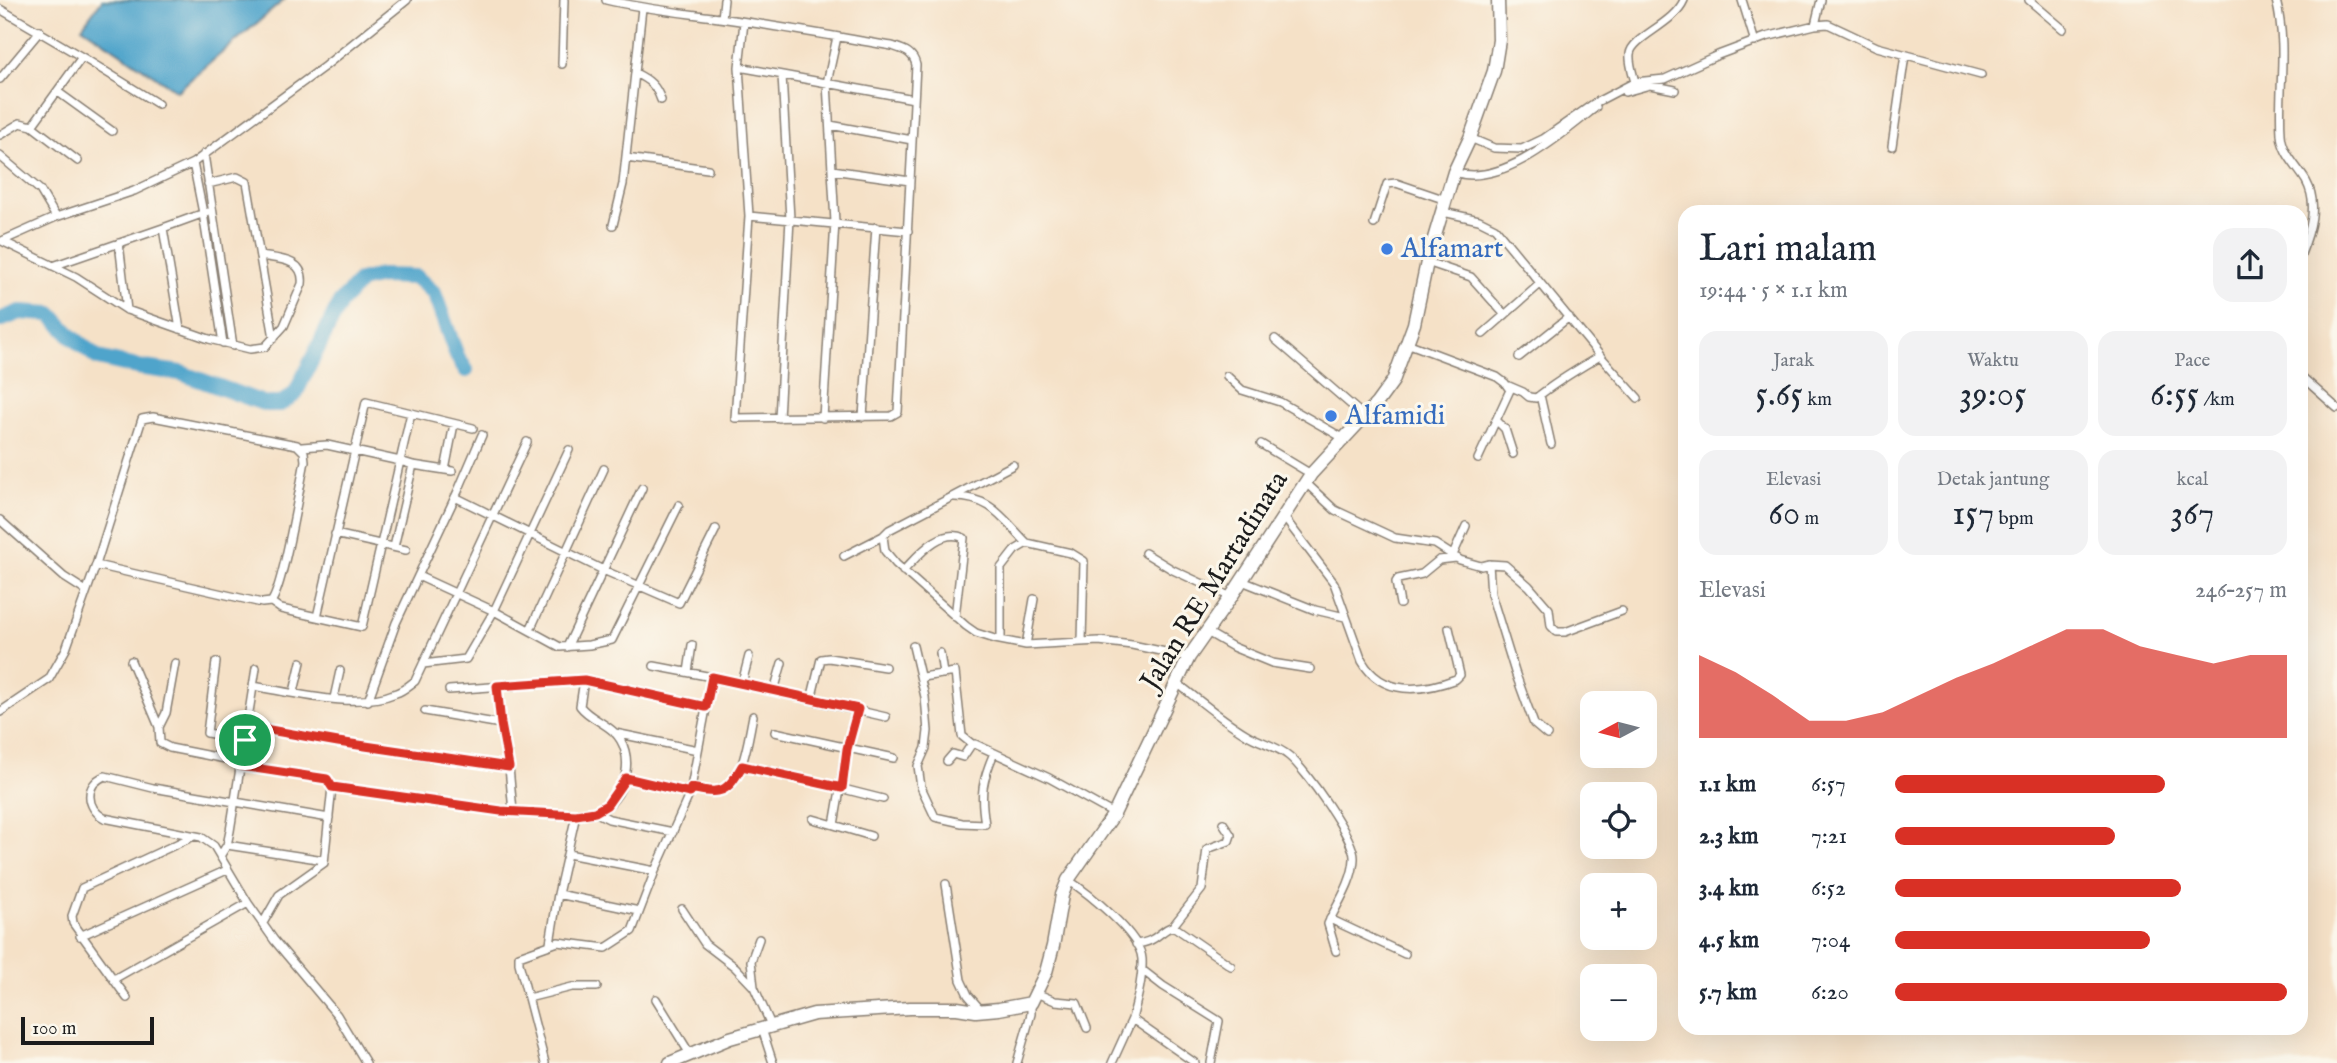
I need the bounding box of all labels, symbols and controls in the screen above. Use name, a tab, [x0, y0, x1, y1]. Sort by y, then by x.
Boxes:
text: Lari malam	[1699, 226, 1877, 274]
button: share	[2213, 228, 2287, 302]
place label: Alfamart	[1400, 232, 1504, 267]
marker: Alfamart	[1379, 241, 1395, 257]
text: 19:44 · 5 × 1.1 km	[1699, 276, 1848, 305]
text: Jarak	[1773, 349, 1814, 373]
text: Waktu	[1967, 349, 2019, 373]
text: Pace	[2174, 349, 2210, 373]
text: 5.65	[1755, 373, 1803, 418]
text: 39:05	[1959, 373, 2027, 418]
text: 6:55	[2150, 373, 2199, 418]
text: km	[1803, 388, 1832, 412]
text: /km	[2199, 388, 2235, 412]
place label: Alfamidi	[1344, 399, 1445, 434]
marker: Alfamidi	[1323, 408, 1339, 424]
street label: Jalan RE Martadinata	[1132, 464, 1297, 700]
text: Elevasi	[1766, 468, 1821, 492]
text: Detak jantung	[1937, 468, 2049, 492]
text: kcal	[2176, 468, 2208, 492]
text: 60	[1768, 492, 1800, 537]
text: 157	[1952, 492, 1994, 537]
text: 367	[2170, 492, 2214, 537]
text: m	[1800, 507, 1819, 531]
text: bpm	[1994, 507, 2034, 531]
text: Elevasi	[1699, 576, 1766, 605]
text: 246–257 m	[2195, 576, 2287, 605]
north arrow	[1580, 691, 1657, 768]
map controls	[1580, 691, 1657, 1041]
pin	[215, 710, 275, 770]
icon: arrive	[226, 721, 264, 759]
text: 1.1 km	[1699, 770, 1756, 799]
text: 6:57	[1811, 770, 1846, 799]
button: locate	[1580, 782, 1657, 859]
text: 2.3 km	[1699, 822, 1758, 851]
text: 7:21	[1811, 822, 1847, 851]
button: +	[1580, 873, 1657, 950]
text: 3.4 km	[1699, 874, 1759, 903]
text: 6:52	[1811, 874, 1846, 903]
text: 4.5 km	[1699, 926, 1759, 955]
text: 7:04	[1811, 926, 1850, 955]
button: −	[1580, 964, 1657, 1041]
text: 5.7 km	[1699, 978, 1757, 1007]
text: 6:20	[1811, 978, 1849, 1007]
scale bar	[21, 1014, 154, 1046]
text: 100 m	[32, 1017, 76, 1041]

